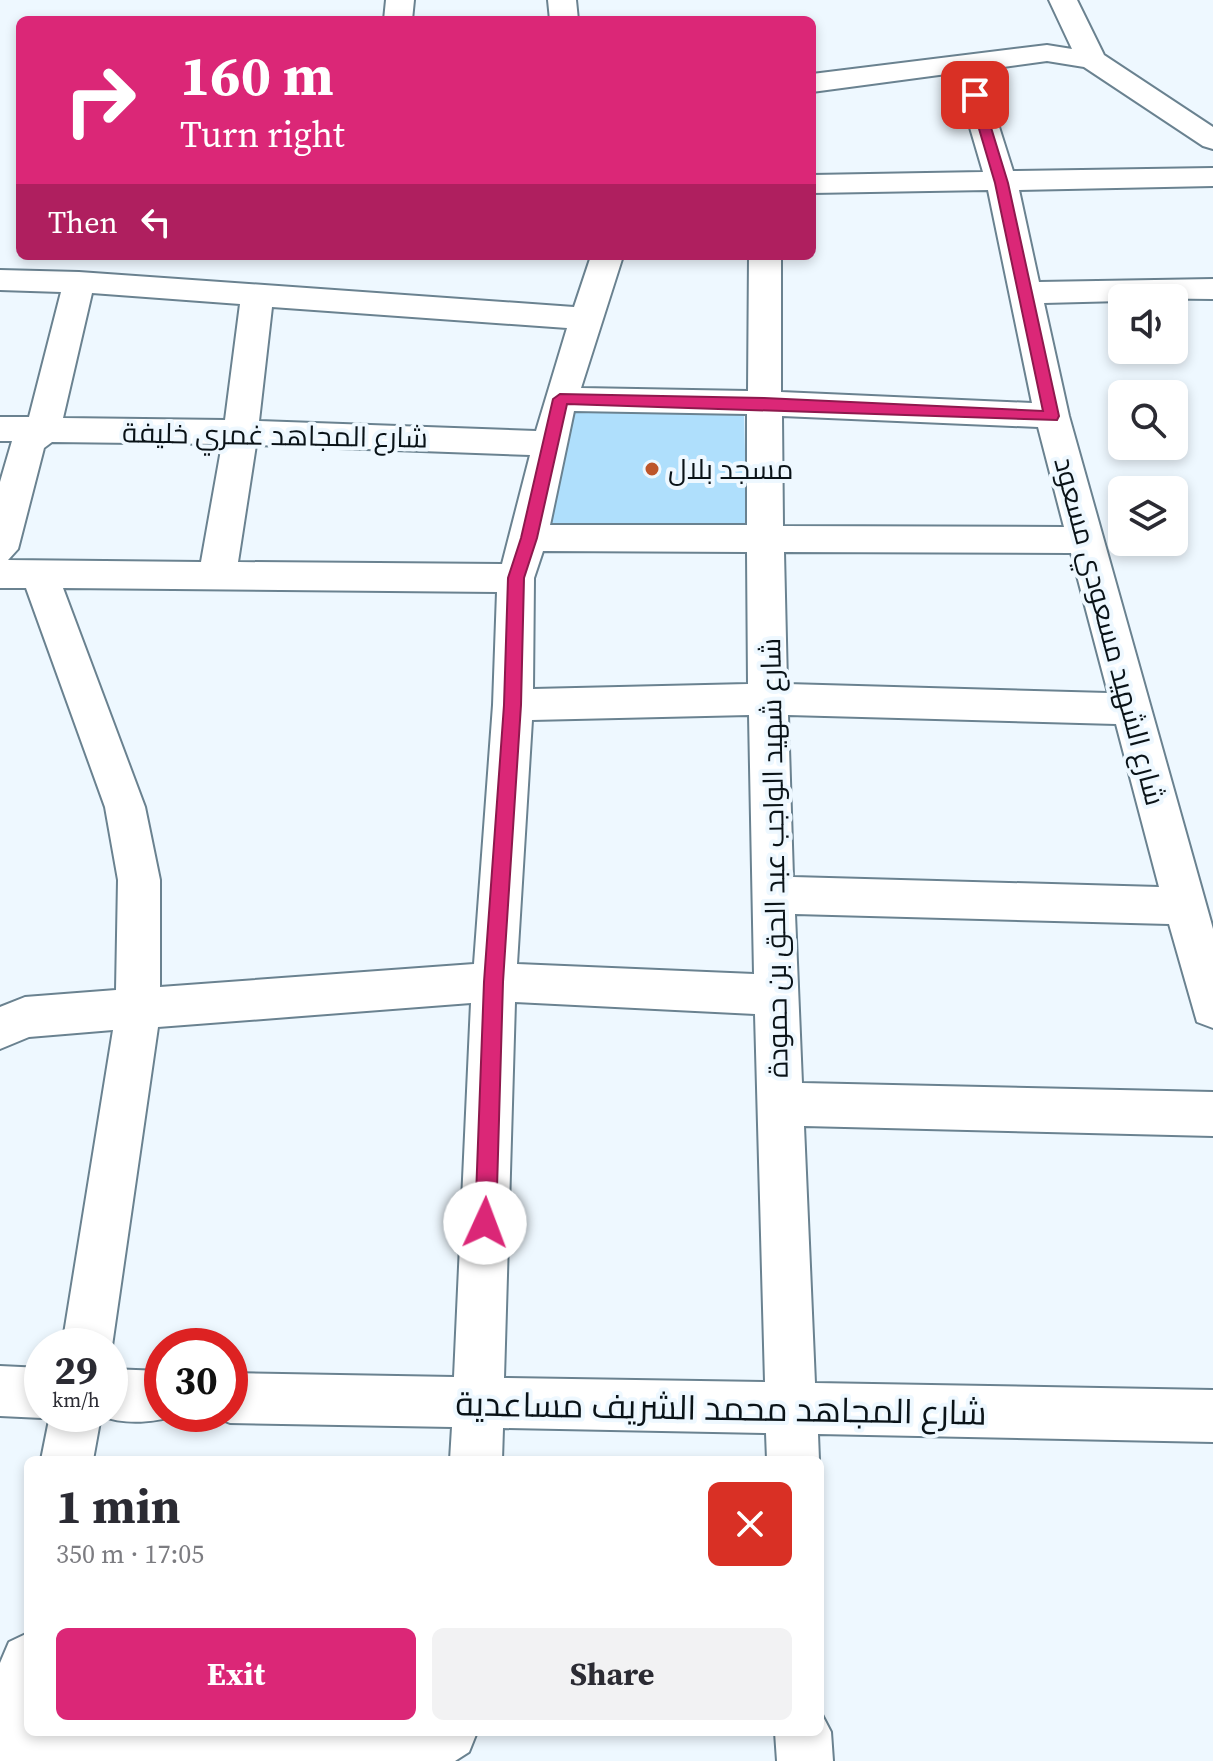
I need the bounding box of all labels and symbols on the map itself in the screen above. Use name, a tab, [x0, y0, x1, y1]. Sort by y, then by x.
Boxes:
pin	[941, 61, 1009, 129]
street label: شارع المجاهد غمري خليفة	[122, 413, 428, 460]
place label: مسجد بلال	[668, 450, 793, 488]
street label: شارع الشهيد مسعودي مسعود	[1042, 453, 1175, 810]
marker: مسجد بلال	[643, 460, 661, 478]
street label: شارع شهيد الواجب عبد الحق بن حمودة	[751, 638, 797, 1078]
position arrow	[443, 1181, 527, 1265]
speed limit sign: 30	[144, 1328, 248, 1432]
street label: شارع المجاهد محمد الشريف مساعدية	[455, 1380, 987, 1436]

